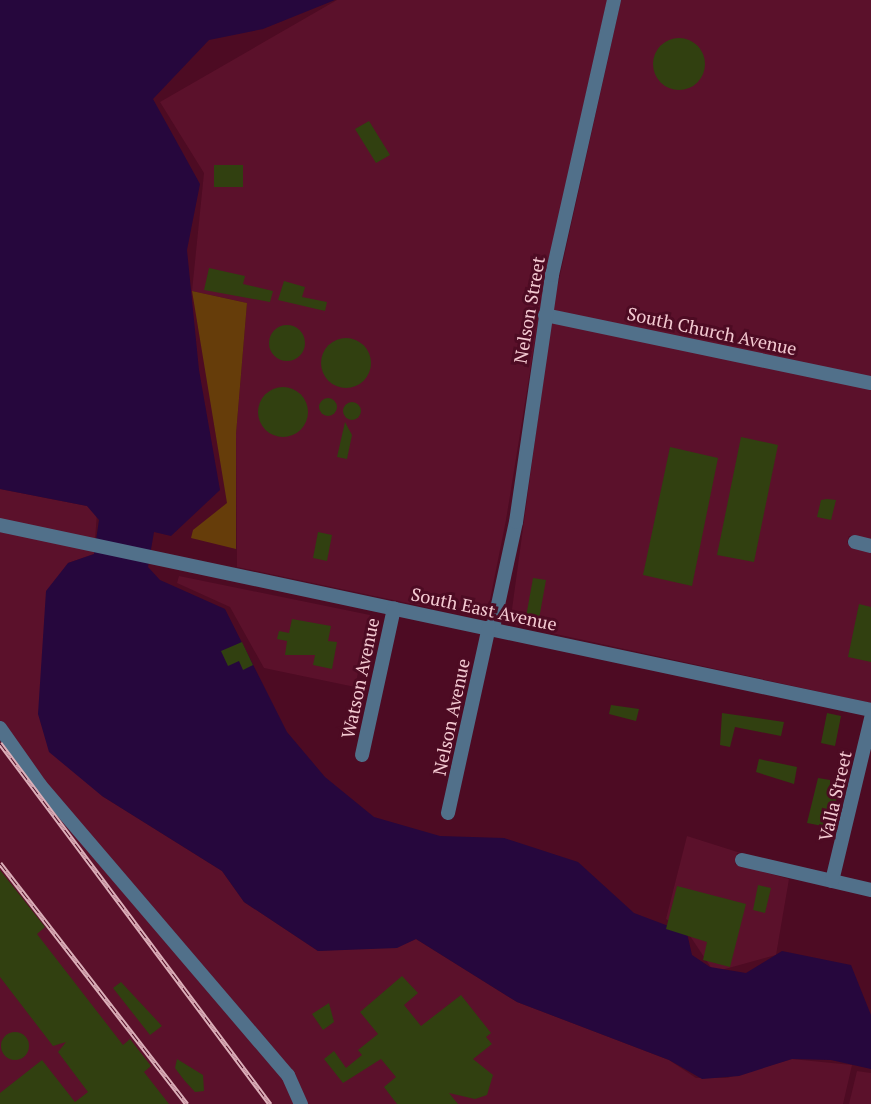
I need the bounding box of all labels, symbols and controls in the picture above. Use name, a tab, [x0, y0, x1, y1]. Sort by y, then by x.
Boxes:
street label: Nelson Street	[509, 255, 549, 365]
street label: South Church Avenue	[625, 302, 799, 360]
street label: South East Avenue	[409, 583, 559, 635]
street label: Watson Avenue	[337, 616, 383, 740]
street label: Nelson Avenue	[428, 656, 474, 778]
street label: Valla Street	[814, 749, 856, 843]

